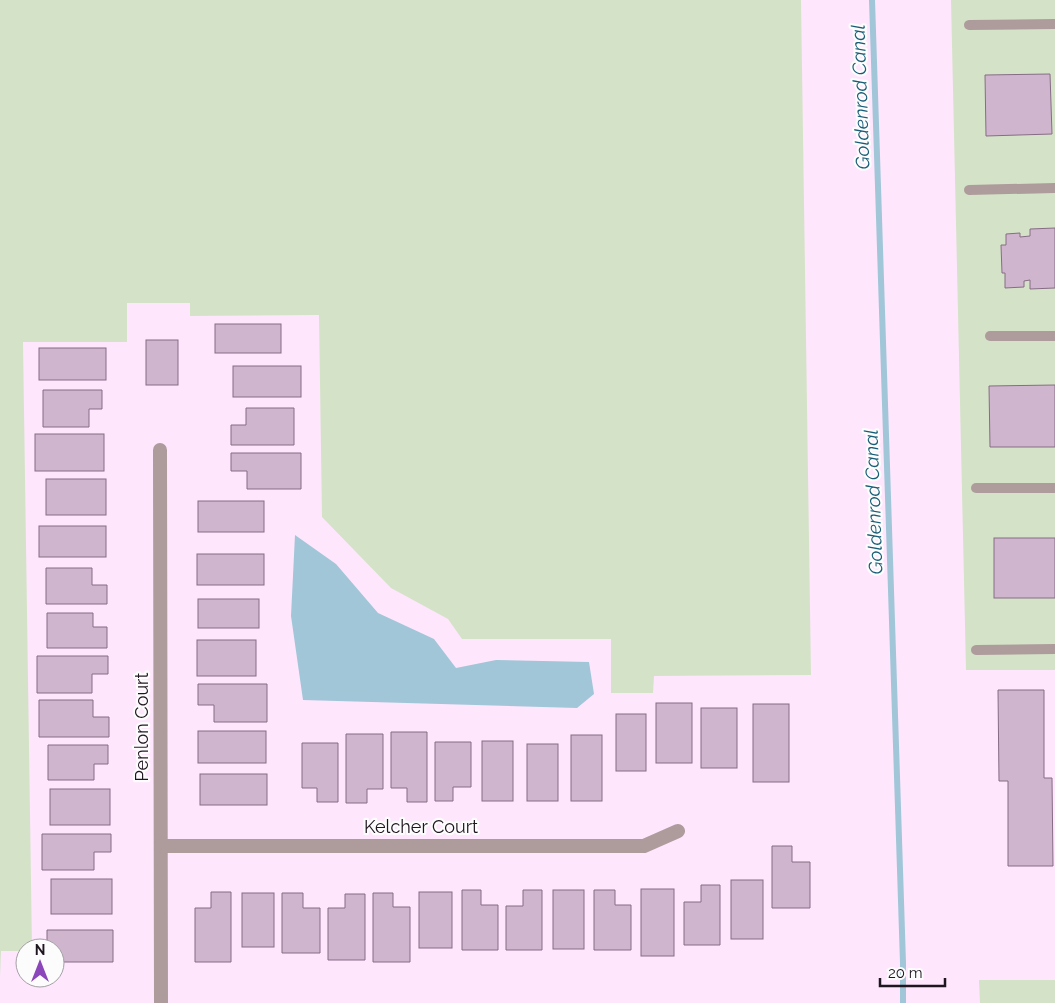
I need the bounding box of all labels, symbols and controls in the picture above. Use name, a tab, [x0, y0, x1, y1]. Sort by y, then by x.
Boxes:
water label: Goldenrod Canal	[846, 24, 874, 170]
water label: Goldenrod Canal	[859, 429, 887, 575]
street label: Penlon Court	[131, 673, 152, 781]
street label: Kelcher Court	[364, 816, 478, 837]
north arrow	[15, 938, 65, 988]
text: N	[35, 942, 45, 958]
scale bar	[880, 956, 945, 988]
text: 20 m	[888, 964, 923, 982]

